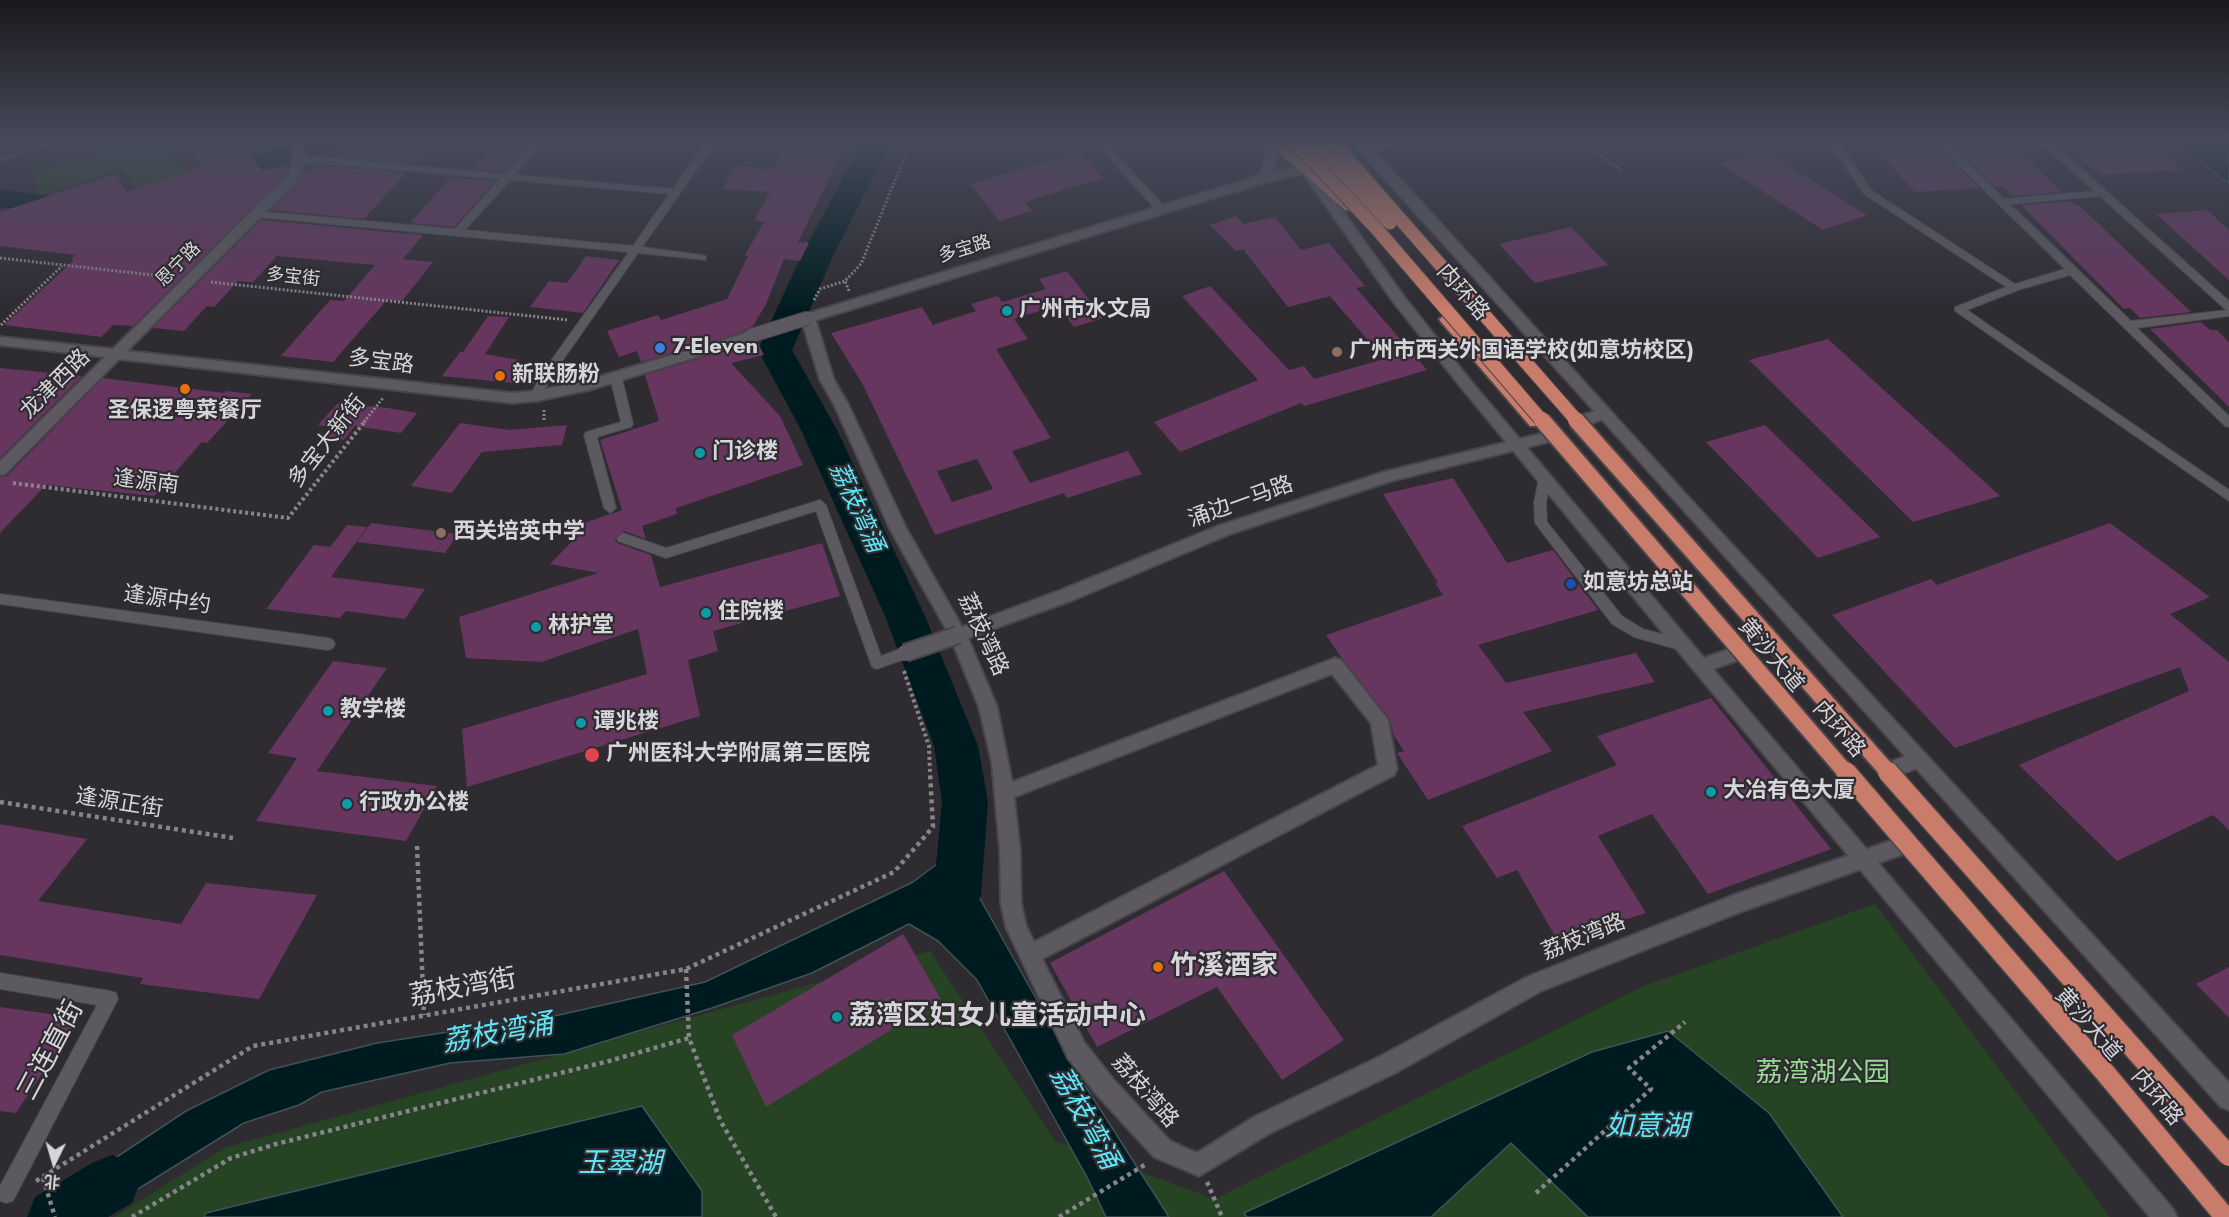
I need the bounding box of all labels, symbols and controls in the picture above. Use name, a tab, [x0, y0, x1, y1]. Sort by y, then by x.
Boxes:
street label: 多宝路	[936, 232, 994, 268]
street label: 恩宁路	[152, 238, 206, 292]
street label: 内环路	[1430, 259, 1494, 327]
street label: 多宝街	[265, 264, 321, 292]
place label: 广州市水文局	[1019, 298, 1151, 324]
marker: 广州市水文局	[1000, 304, 1014, 318]
place label: 7-Eleven	[672, 335, 758, 361]
place label: 广州市西关外国语学校(如意坊校区)	[1349, 339, 1694, 365]
marker: 7-Eleven	[653, 341, 667, 355]
street label: 龙津西路	[16, 345, 96, 425]
marker: 广州市西关外国语学校(如意坊校区)	[1330, 345, 1344, 359]
street label: 多宝路	[347, 346, 415, 380]
place label: 新联肠粉	[512, 363, 600, 389]
marker: 新联肠粉	[493, 369, 507, 383]
marker: 圣保逻粤菜餐厅	[178, 382, 192, 396]
street label: 多宝大新街	[284, 391, 372, 493]
place label: 圣保逻粤菜餐厅	[108, 399, 262, 425]
place label: 门诊楼	[712, 440, 778, 466]
marker: 门诊楼	[693, 446, 707, 460]
water label: 荔枝湾涌	[822, 458, 888, 558]
street label: 逢源南	[112, 466, 180, 500]
street label: 涌边一马路	[1185, 472, 1297, 534]
place label: 西关培英中学	[453, 520, 585, 546]
marker: 西关培英中学	[434, 526, 448, 540]
place label: 如意坊总站	[1583, 571, 1693, 597]
marker: 如意坊总站	[1564, 577, 1578, 591]
street label: 逢源中约	[122, 582, 212, 620]
street label: 荔枝湾路	[951, 590, 1013, 680]
place label: 住院楼	[718, 600, 784, 626]
marker: 住院楼	[699, 606, 713, 620]
place label: 林护堂	[548, 614, 614, 640]
street label: 黄沙大道	[1732, 614, 1808, 698]
marker: 林护堂	[529, 620, 543, 634]
street label: 内环路	[1806, 696, 1870, 764]
place label: 教学楼	[340, 698, 406, 724]
marker: 教学楼	[321, 704, 335, 718]
place label: 谭兆楼	[593, 710, 659, 736]
marker: 谭兆楼	[574, 716, 588, 730]
place label: 广州医科大学附属第三医院	[606, 742, 870, 768]
marker: 广州医科大学附属第三医院	[583, 746, 601, 764]
place label: 大冶有色大厦	[1723, 779, 1855, 805]
street label: 逢源正街	[73, 784, 165, 824]
marker: 大冶有色大厦	[1704, 785, 1718, 799]
place label: 行政办公楼	[359, 791, 469, 817]
marker: 行政办公楼	[340, 797, 354, 811]
street label: 荔枝湾路	[1538, 909, 1630, 967]
place label: 竹溪酒家	[1170, 951, 1278, 983]
marker: 竹溪酒家	[1151, 960, 1165, 974]
street label: 荔枝湾街	[407, 964, 519, 1014]
street label: 黄沙大道	[2048, 983, 2126, 1067]
street label: 三连直街	[12, 996, 92, 1106]
place label: 荔湾区妇女儿童活动中心	[849, 1001, 1146, 1033]
water label: 荔枝湾涌	[440, 1009, 556, 1061]
marker: 荔湾区妇女儿童活动中心	[830, 1010, 844, 1024]
street label: 荔枝湾路	[1105, 1050, 1183, 1134]
park label: 荔湾湖公园	[1756, 1058, 1890, 1090]
water label: 荔枝湾涌	[1041, 1062, 1125, 1176]
street label: 内环路	[2125, 1064, 2187, 1132]
water label: 如意湖	[1605, 1111, 1689, 1145]
north arrow	[24, 1133, 84, 1193]
water label: 玉翠湖	[578, 1148, 662, 1182]
text: 北	[43, 1169, 61, 1194]

